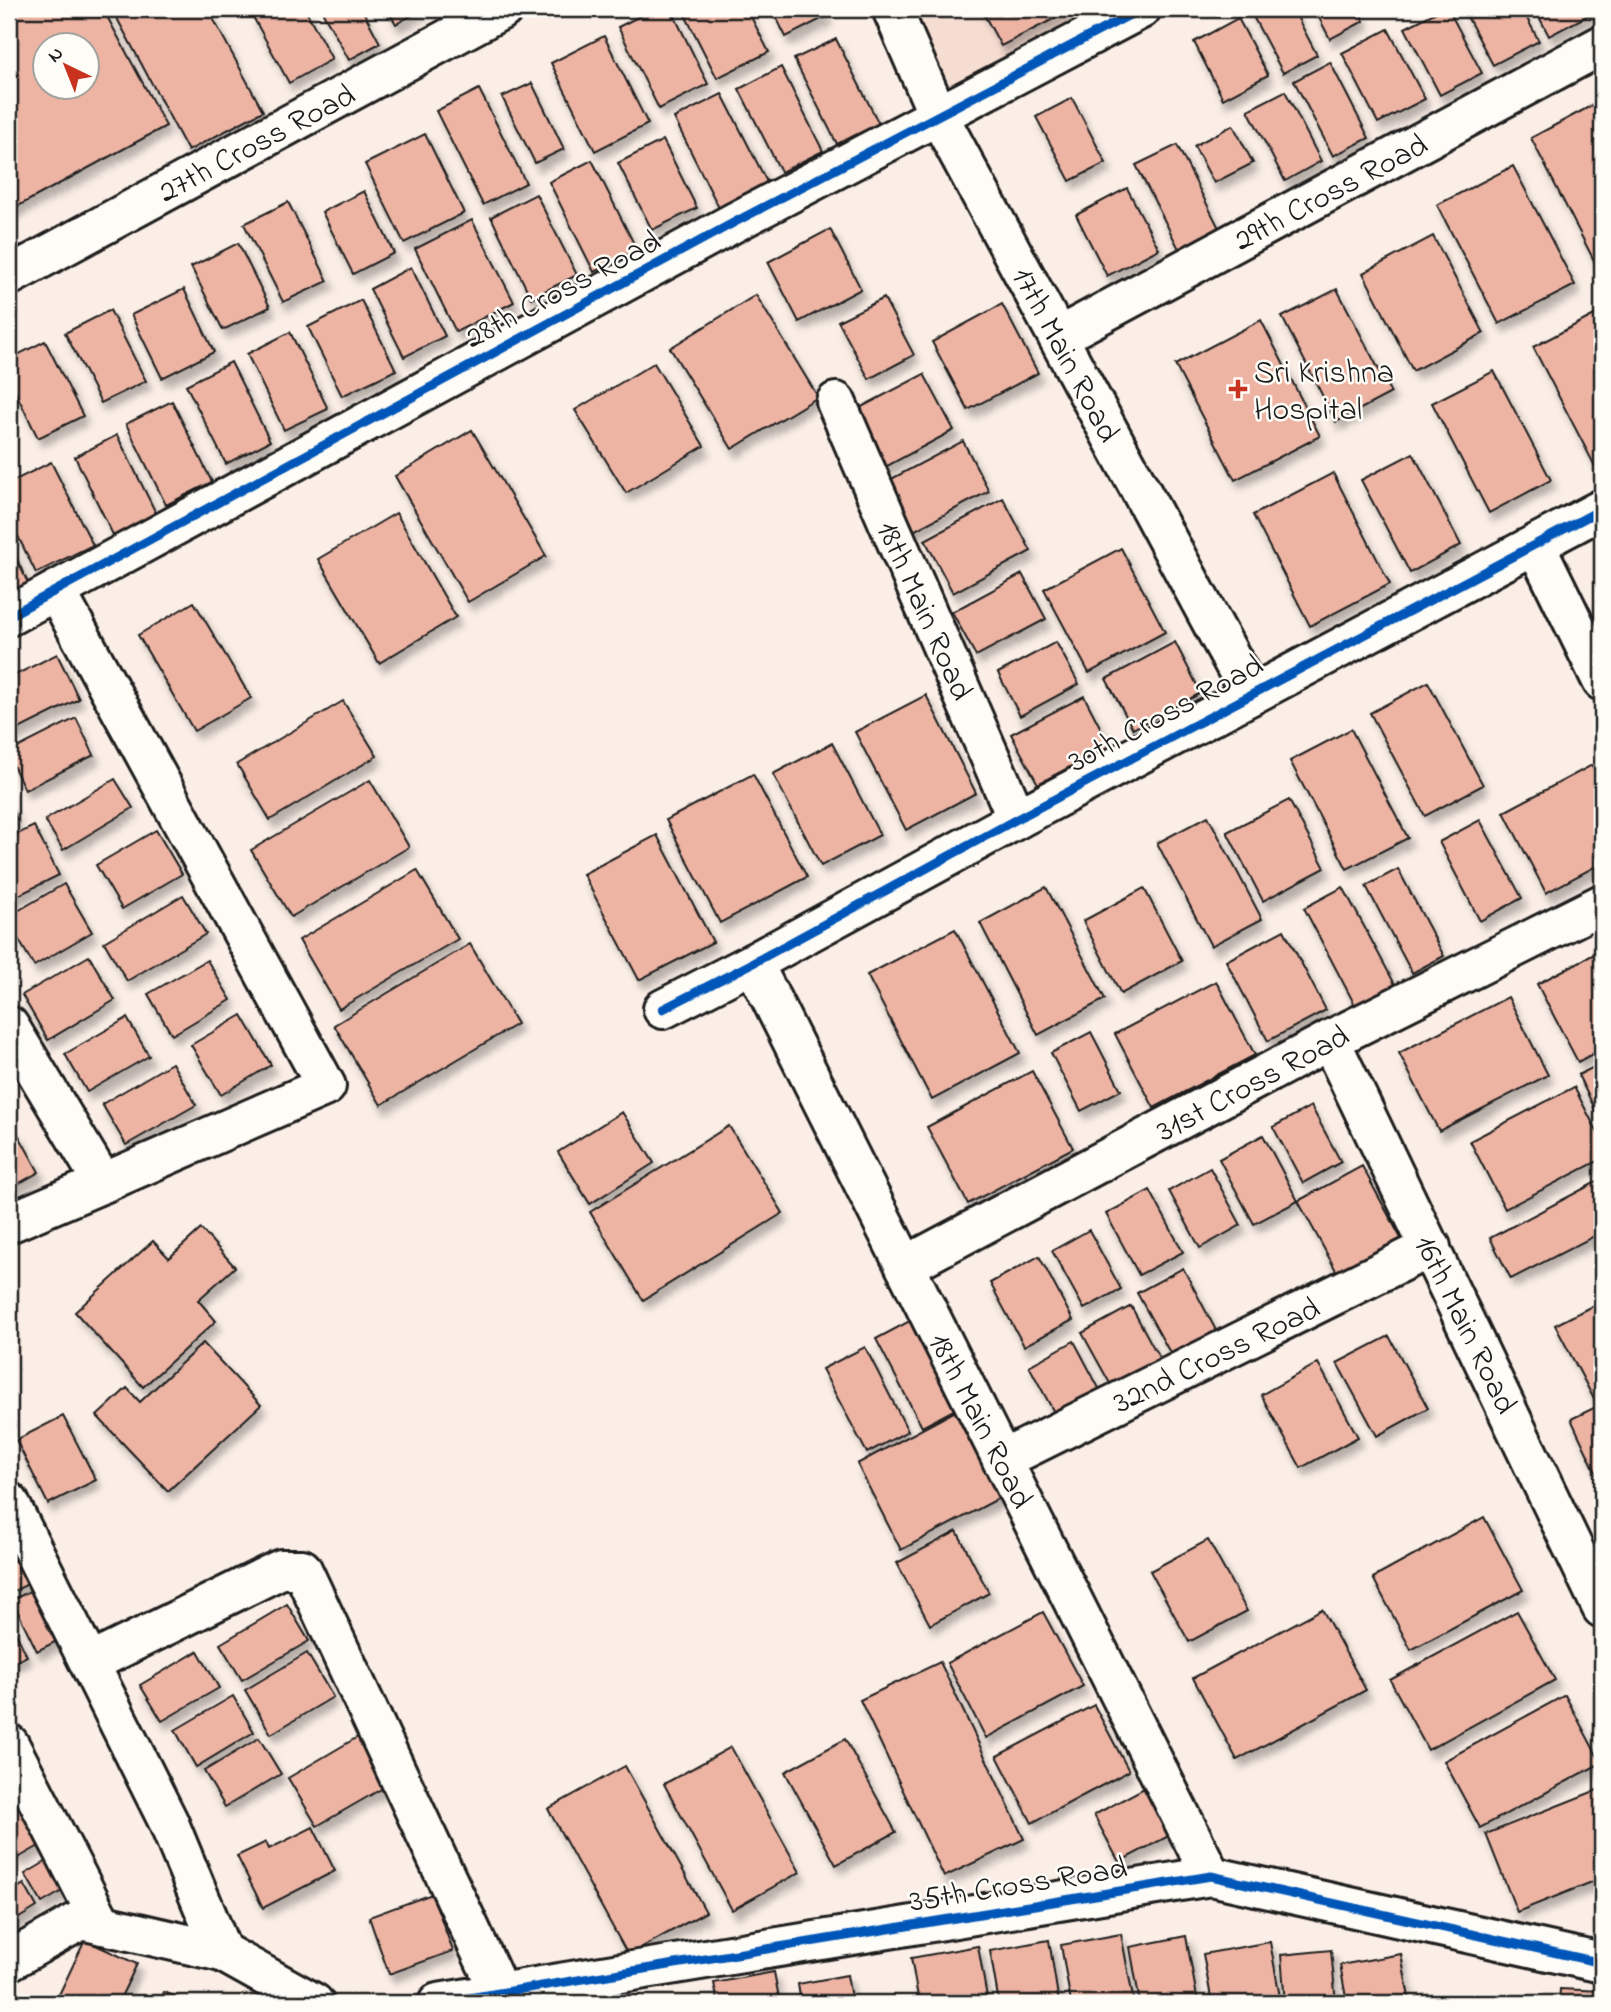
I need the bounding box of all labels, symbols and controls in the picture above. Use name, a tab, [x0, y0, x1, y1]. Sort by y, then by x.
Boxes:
north arrow	[32, 32, 102, 102]
text: N	[42, 41, 70, 70]
street label: 27th Cross Road	[151, 73, 365, 217]
street label: 29th Cross Road	[1226, 123, 1437, 265]
street label: 28th Cross Road	[457, 220, 670, 363]
street label: 17th Main Road	[998, 259, 1130, 452]
place label: Sri Krishna Hospital	[1254, 351, 1394, 435]
marker: Sri Krishna Hospital	[1228, 379, 1248, 399]
street label: 18th Main Road	[862, 514, 983, 709]
street label: 30th Cross Road	[1061, 644, 1273, 786]
street label: 31st Cross Road	[1149, 1014, 1359, 1156]
street label: 16th Main Road	[1400, 1228, 1528, 1423]
street label: 32nd Cross Road	[1106, 1287, 1329, 1428]
street label: 18th Main Road	[914, 1325, 1043, 1518]
street label: 35th Cross Road	[906, 1846, 1131, 1927]

